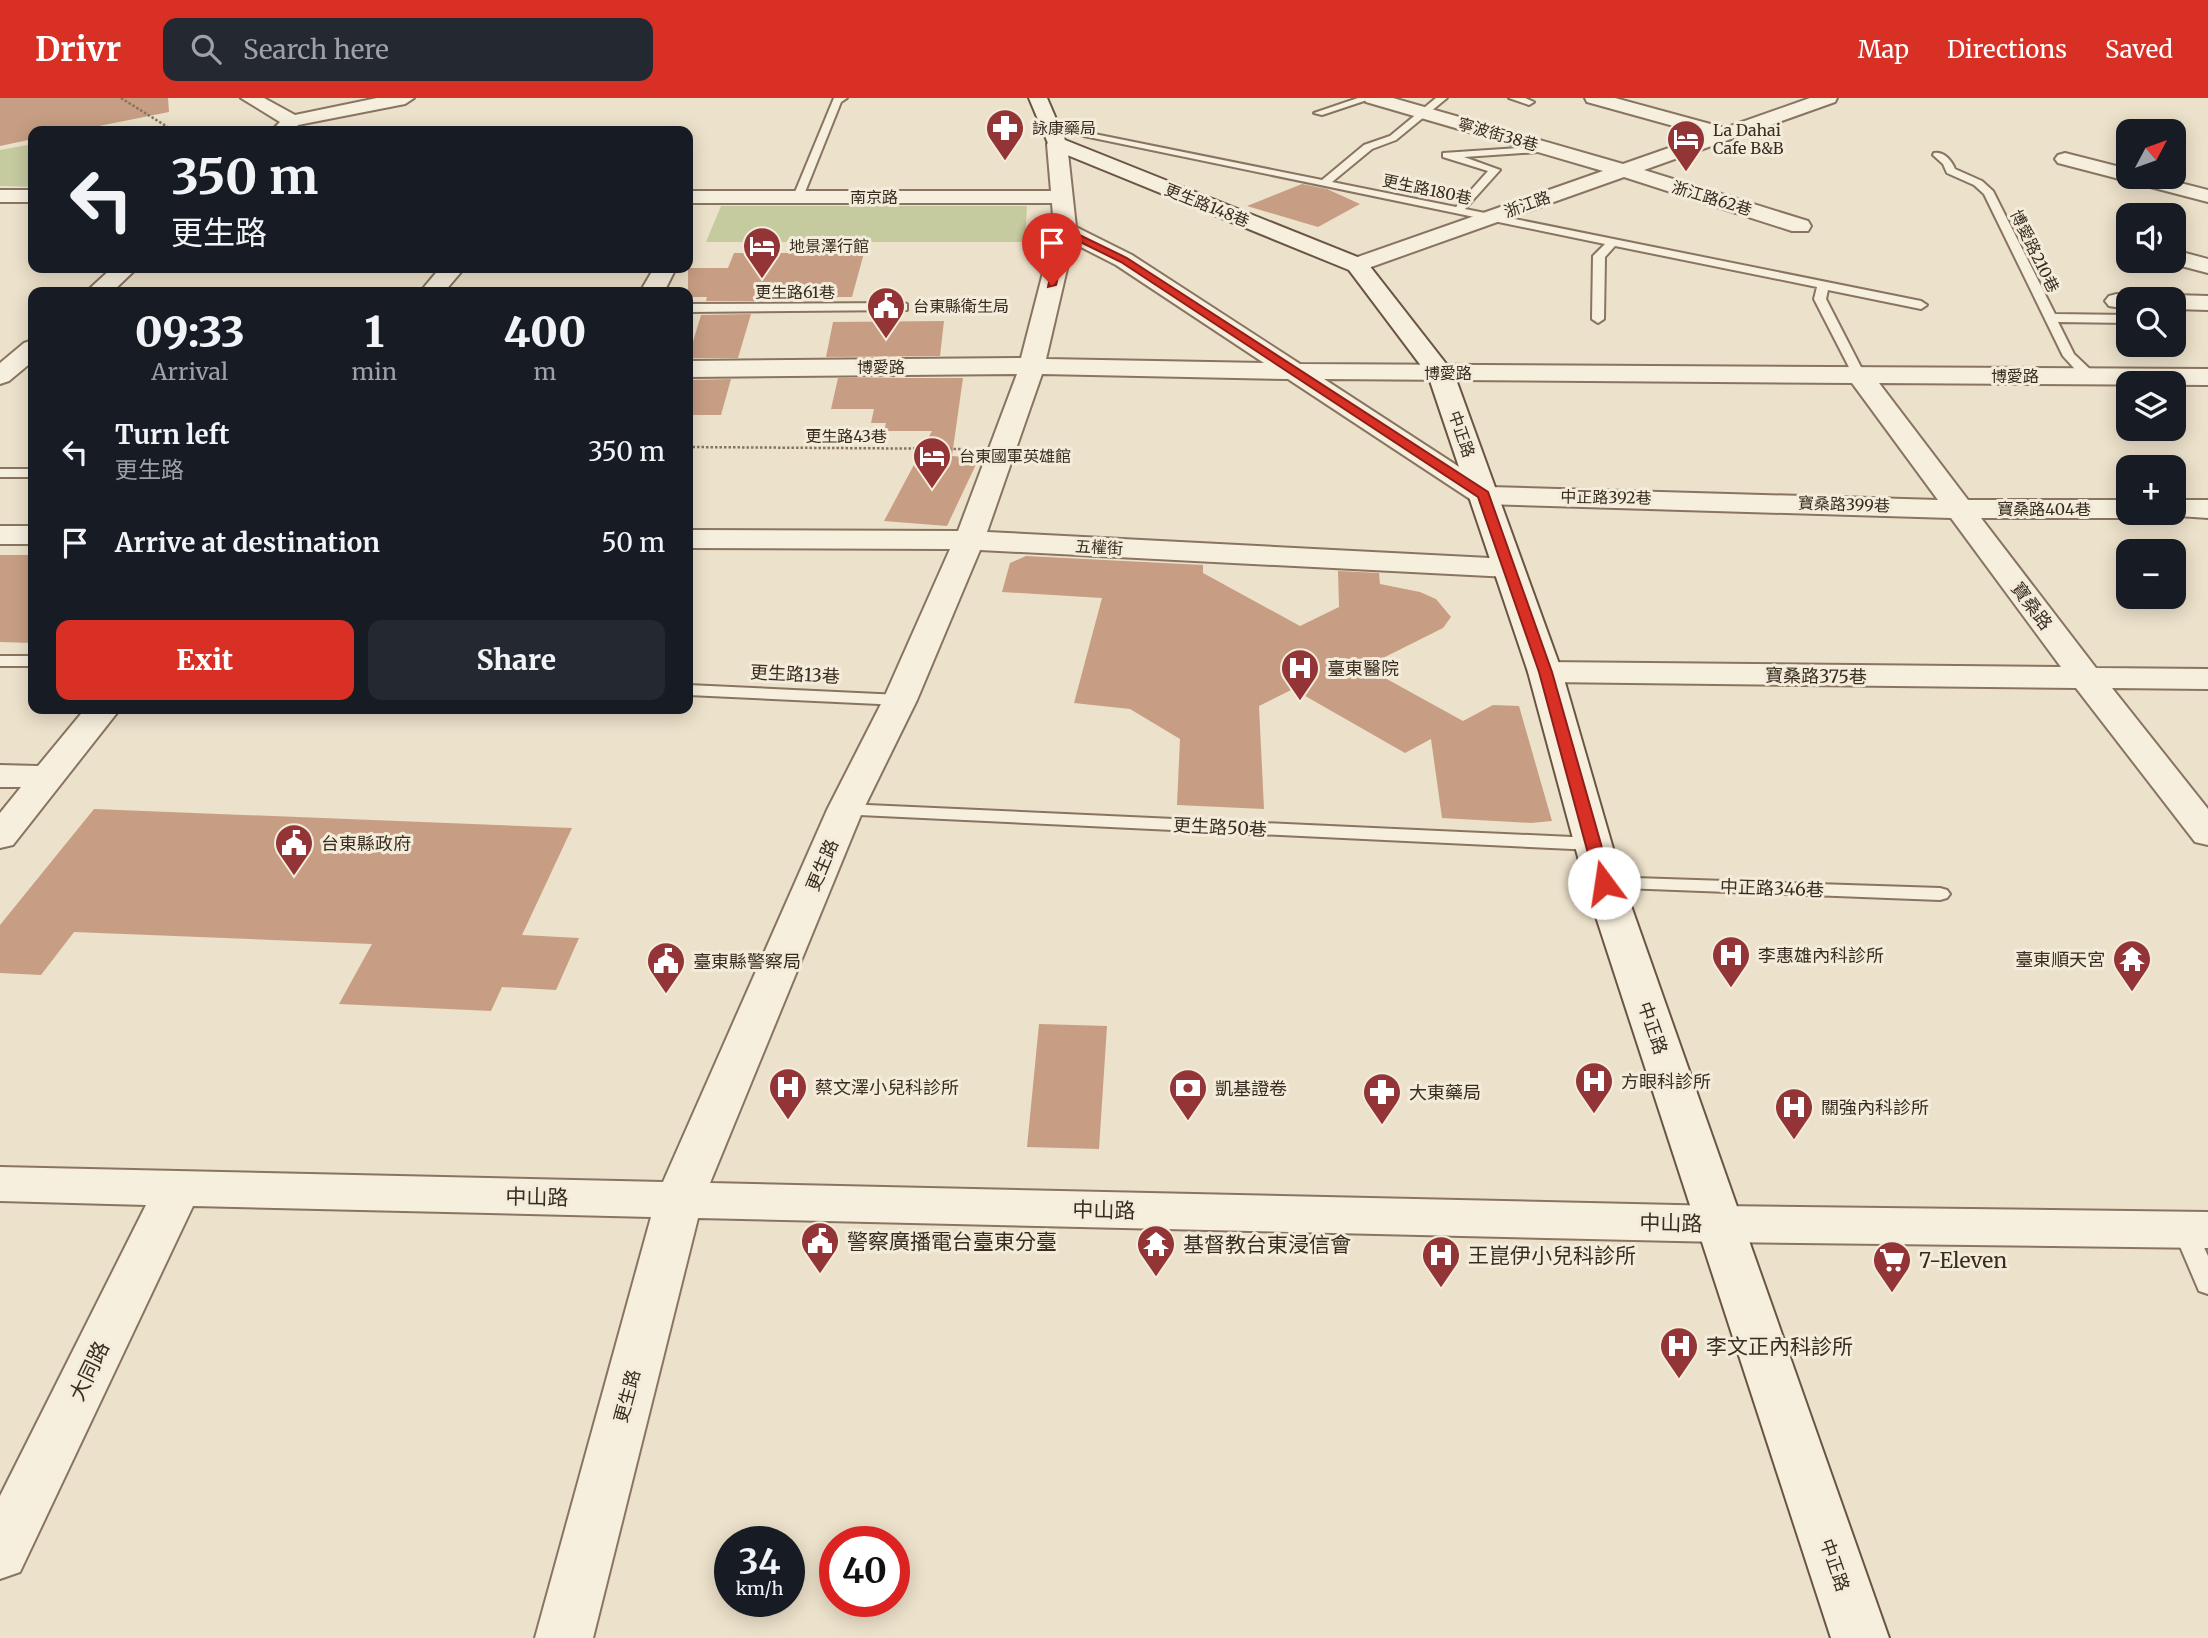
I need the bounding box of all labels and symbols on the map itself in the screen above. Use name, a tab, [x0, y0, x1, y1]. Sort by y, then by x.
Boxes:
pharmacy icon: 詠康藥局	[984, 107, 1026, 162]
street label: 寧波街38巷	[1456, 113, 1540, 155]
place label: 詠康藥局	[1032, 118, 1096, 138]
hotel icon: La Dahai Cafe B&B	[1665, 118, 1707, 173]
north arrow	[2116, 119, 2186, 189]
place label: La Dahai Cafe B&B	[1713, 120, 1784, 158]
street label: 更生路180巷	[1381, 170, 1473, 208]
street label: 浙江路62巷	[1670, 176, 1754, 220]
street label: 更生路148巷	[1162, 179, 1252, 231]
street label: 浙江路	[1501, 186, 1553, 222]
street label: 南京路	[850, 187, 898, 207]
street label: 博愛路210巷	[2006, 206, 2064, 296]
pin	[1022, 213, 1082, 285]
hotel icon: 地景澤行館	[741, 225, 783, 280]
place label: 地景澤行館	[789, 236, 869, 256]
street label: 更生路61巷	[755, 282, 835, 302]
public building icon: 台東縣衛生局	[865, 285, 907, 340]
place label: 台東縣衛生局	[913, 296, 1009, 316]
street label: 博愛路	[857, 357, 905, 377]
street label: 博愛路	[1424, 363, 1472, 383]
street label: 博愛路	[1991, 366, 2039, 386]
street label: 中正路	[1445, 408, 1479, 460]
street label: 更生路43巷	[805, 426, 887, 446]
hotel icon: 台東國軍英雄館	[911, 435, 953, 490]
place label: 台東國軍英雄館	[959, 446, 1071, 466]
street label: 中正路392巷	[1560, 486, 1652, 508]
street label: 寶桑路399巷	[1798, 492, 1890, 516]
street label: 寶桑路404巷	[1997, 499, 2091, 519]
street label: 五權街	[1075, 536, 1123, 558]
street label: 寶桑路	[2007, 578, 2057, 634]
hospital icon: 臺東醫院	[1279, 647, 1321, 702]
place label: 臺東醫院	[1327, 657, 1399, 680]
street label: 更生路13巷	[749, 660, 841, 688]
street label: 寶桑路375巷	[1765, 664, 1867, 688]
street label: 更生路50巷	[1173, 813, 1267, 841]
public building icon: 台東縣政府	[273, 822, 315, 877]
place label: 台東縣政府	[321, 832, 411, 855]
street label: 更生路	[801, 836, 843, 894]
position arrow	[1567, 846, 1641, 920]
street label: 中正路346巷	[1720, 875, 1824, 901]
hospital icon: 李惠雄內科診所	[1710, 934, 1752, 989]
temple icon: 臺東順天宮	[2111, 938, 2153, 993]
public building icon: 臺東縣警察局	[645, 940, 687, 995]
place label: 李惠雄內科診所	[1758, 944, 1884, 967]
place label: 臺東順天宮	[2015, 948, 2105, 971]
place label: 臺東縣警察局	[693, 950, 801, 973]
street label: 中正路	[1633, 999, 1673, 1057]
hospital icon: 方眼科診所	[1573, 1060, 1615, 1115]
hospital icon: 蔡文澤小兒科診所	[767, 1066, 809, 1121]
bank icon: 凱基證卷	[1167, 1067, 1209, 1122]
place label: 方眼科診所	[1621, 1070, 1711, 1093]
pharmacy icon: 大東藥局	[1361, 1071, 1403, 1126]
place label: 蔡文澤小兒科診所	[815, 1076, 959, 1099]
place label: 凱基證卷	[1215, 1077, 1287, 1100]
place label: 大東藥局	[1409, 1081, 1481, 1104]
hospital icon: 關強內科診所	[1773, 1086, 1815, 1141]
place label: 關強內科診所	[1821, 1096, 1929, 1119]
street label: 中山路	[505, 1183, 569, 1211]
street label: 中山路	[1072, 1196, 1136, 1224]
street label: 中山路	[1639, 1209, 1703, 1237]
public building icon: 警察廣播電台臺東分臺	[799, 1220, 841, 1275]
temple icon: 基督教台東浸信會	[1135, 1223, 1177, 1278]
place label: 警察廣播電台臺東分臺	[847, 1228, 1057, 1255]
place label: 基督教台東浸信會	[1183, 1231, 1351, 1258]
hospital icon: 王崑伊小兒科診所	[1420, 1234, 1462, 1289]
supermarket icon: 7-Eleven	[1871, 1239, 1913, 1294]
place label: 王崑伊小兒科診所	[1468, 1242, 1636, 1269]
place label: 7-Eleven	[1919, 1247, 2007, 1274]
hospital icon: 李文正內科診所	[1658, 1325, 1700, 1380]
place label: 李文正內科診所	[1706, 1333, 1853, 1360]
street label: 大同路	[63, 1337, 115, 1405]
street label: 更生路	[609, 1367, 645, 1425]
speed limit sign: 40	[819, 1526, 910, 1617]
street label: 中正路	[1815, 1536, 1855, 1594]

